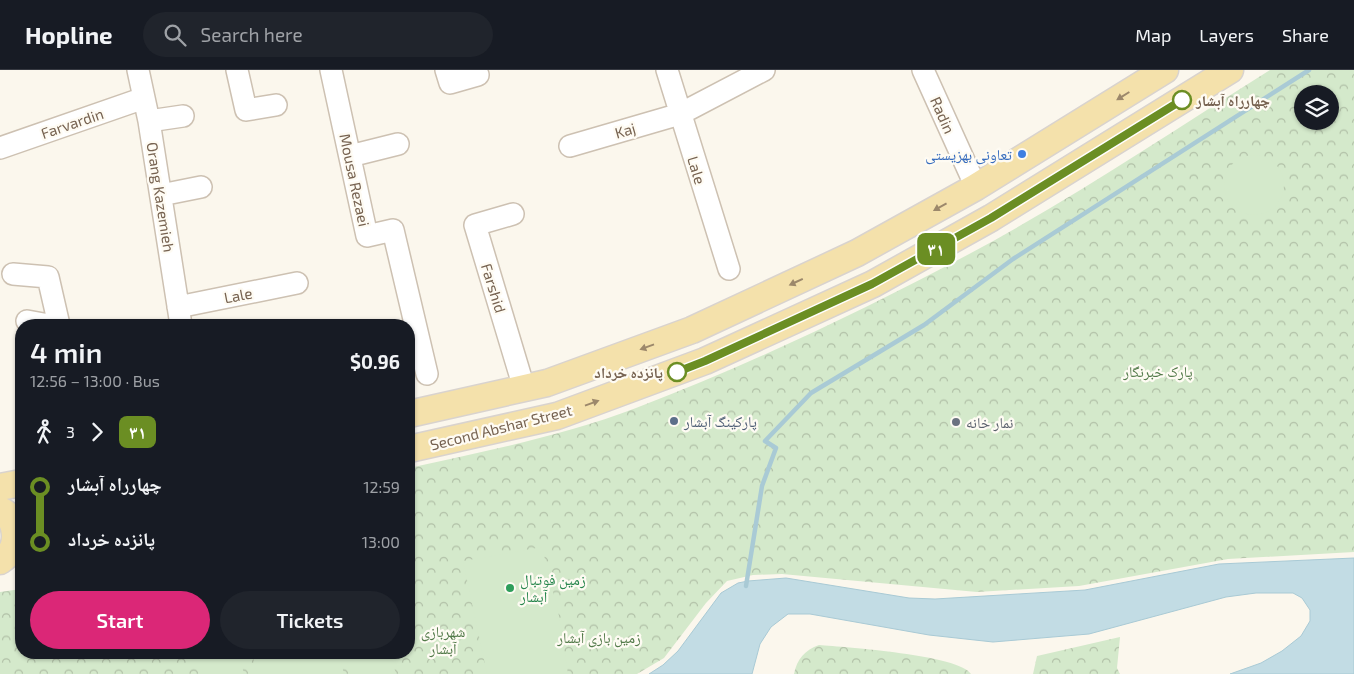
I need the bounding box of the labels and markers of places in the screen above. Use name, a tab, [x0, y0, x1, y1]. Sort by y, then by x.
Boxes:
marker: چهارراه آبشار	[1172, 90, 1192, 110]
place label: چهارراه آبشار	[1195, 91, 1270, 110]
place label: تعاونی بهزیستی	[925, 145, 1013, 165]
marker: تعاونی بهزیستی	[1016, 148, 1028, 160]
marker: پانزده خرداد	[667, 362, 687, 382]
place label: پانزده خرداد	[594, 363, 663, 382]
place label: پارکینگ آبشار	[683, 412, 757, 431]
place label: نمار خانه	[966, 413, 1014, 432]
marker: پارکینگ آبشار	[668, 415, 680, 427]
marker: نمار خانه	[950, 416, 962, 428]
place label: زمین فوتبال آبشار	[519, 570, 586, 606]
marker: زمین فوتبال آبشار	[504, 582, 516, 594]

